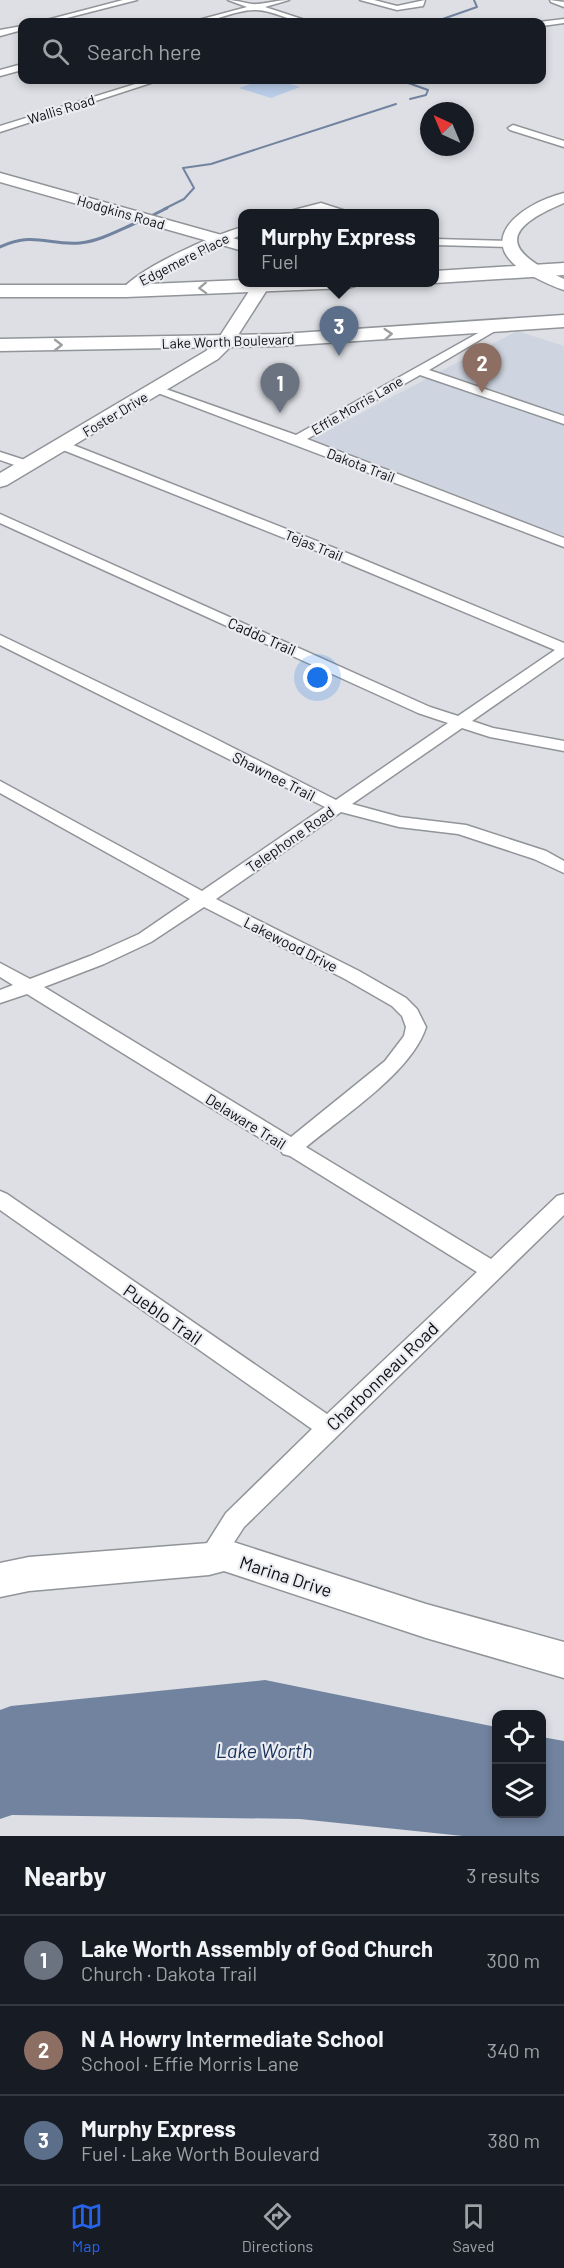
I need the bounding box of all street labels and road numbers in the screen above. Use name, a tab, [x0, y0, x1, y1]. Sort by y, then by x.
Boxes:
street label: Wallis Road	[25, 91, 97, 127]
street label: Hodgkins Road	[75, 191, 167, 233]
street label: Edgemere Place	[136, 229, 232, 289]
street label: Lake Worth Boulevard	[161, 330, 295, 352]
street label: Effie Morris Lane	[308, 372, 406, 438]
street label: Foster Drive	[79, 388, 151, 440]
street label: Dakota Trail	[325, 444, 397, 486]
street label: Tejas Trail	[283, 526, 345, 564]
street label: Caddo Trail	[225, 613, 299, 659]
street label: Shawnee Trail	[230, 747, 318, 805]
street label: Telephone Road	[242, 802, 338, 876]
street label: Lakewood Drive	[241, 913, 341, 975]
street label: Delaware Trail	[203, 1089, 289, 1153]
street label: Pueblo Trail	[119, 1279, 207, 1349]
street label: Charbonneau Road	[322, 1317, 442, 1435]
street label: Marina Drive	[237, 1551, 335, 1601]

